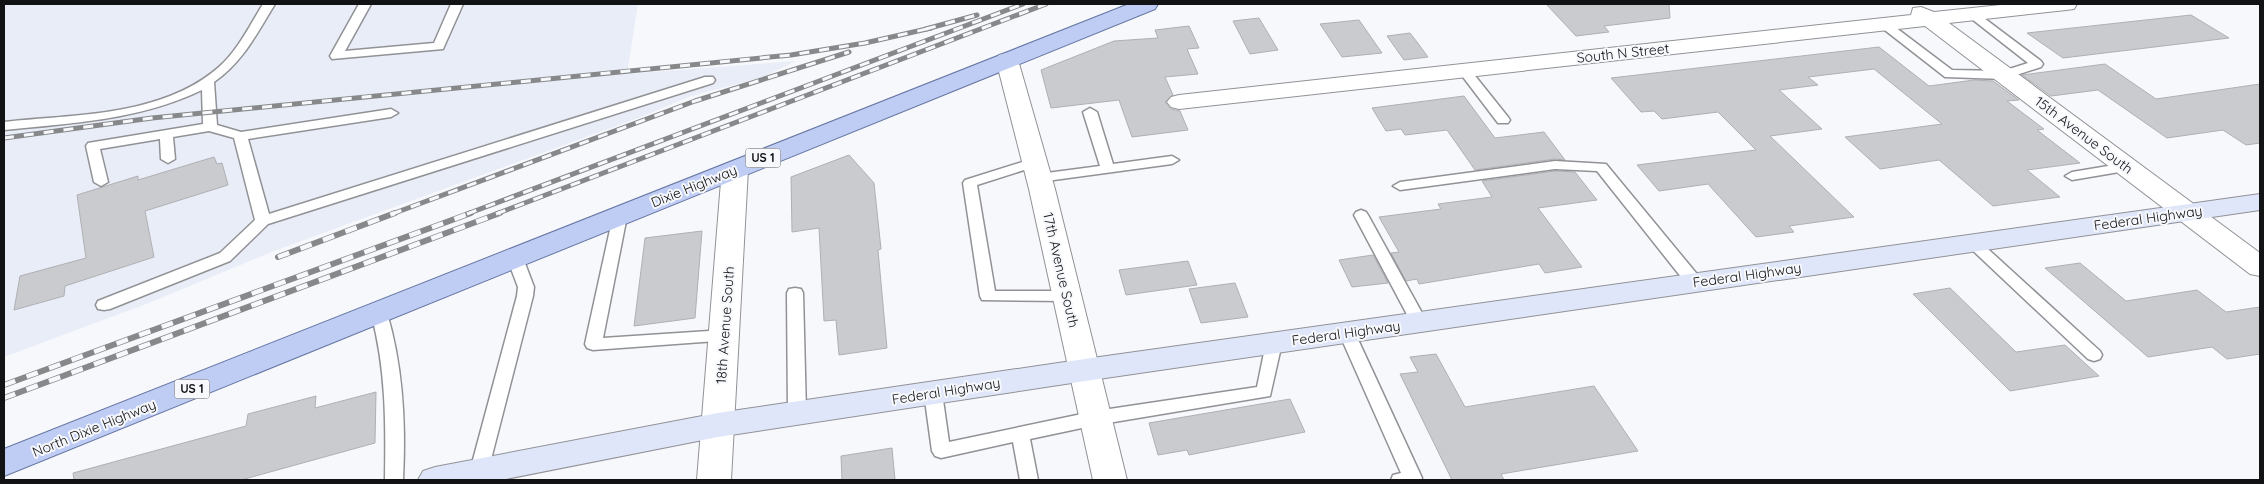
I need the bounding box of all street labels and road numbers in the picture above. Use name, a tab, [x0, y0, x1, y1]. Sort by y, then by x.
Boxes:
street label: South N Street	[1576, 39, 1670, 67]
street label: 15th Avenue South	[2031, 92, 2137, 178]
road number: US 1	[746, 148, 780, 168]
street label: Dixie Highway	[648, 161, 740, 211]
street label: Federal Highway	[2092, 201, 2204, 235]
street label: 17th Avenue South	[1039, 211, 1083, 329]
street label: Federal Highway	[1691, 258, 1803, 292]
street label: 18th Avenue South	[712, 266, 738, 384]
street label: Federal Highway	[1290, 316, 1402, 350]
street label: Federal Highway	[890, 374, 1002, 408]
road number: US 1	[174, 379, 210, 398]
street label: North Dixie Highway	[29, 395, 159, 461]

